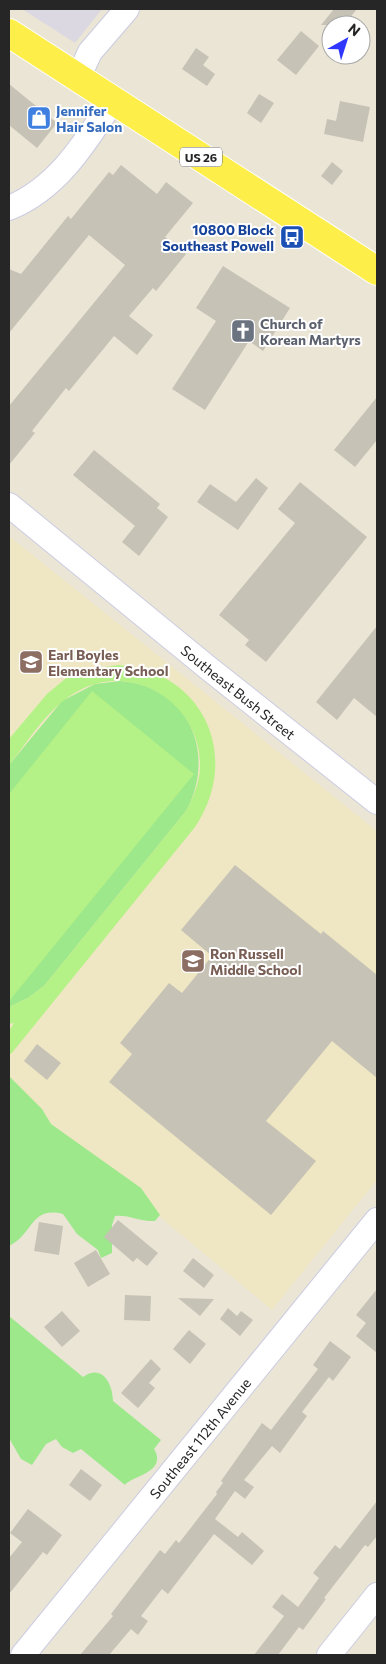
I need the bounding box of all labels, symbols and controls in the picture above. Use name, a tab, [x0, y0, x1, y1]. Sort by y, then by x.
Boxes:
north arrow	[321, 15, 371, 65]
text: N	[345, 20, 364, 39]
place label: Jennifer Hair Salon	[56, 102, 122, 135]
shop icon: Jennifer Hair Salon	[26, 105, 52, 131]
road number: US 26	[180, 148, 222, 166]
place label: 10800 Block Southeast Powell	[162, 221, 274, 254]
bus stop icon: 10800 Block Southeast Powell	[279, 224, 305, 250]
place label: Church of Korean Martyrs	[260, 315, 361, 348]
church icon: Church of Korean Martyrs	[230, 318, 256, 344]
street label: Southeast Bush Street	[178, 641, 299, 743]
place label: Earl Boyles Elementary School	[48, 646, 168, 679]
school or university icon: Earl Boyles Elementary School	[18, 649, 44, 675]
place label: Ron Russell Middle School	[210, 945, 301, 978]
school or university icon: Ron Russell Middle School	[180, 948, 206, 974]
street label: Southeast 112th Avenue	[146, 1374, 254, 1502]

